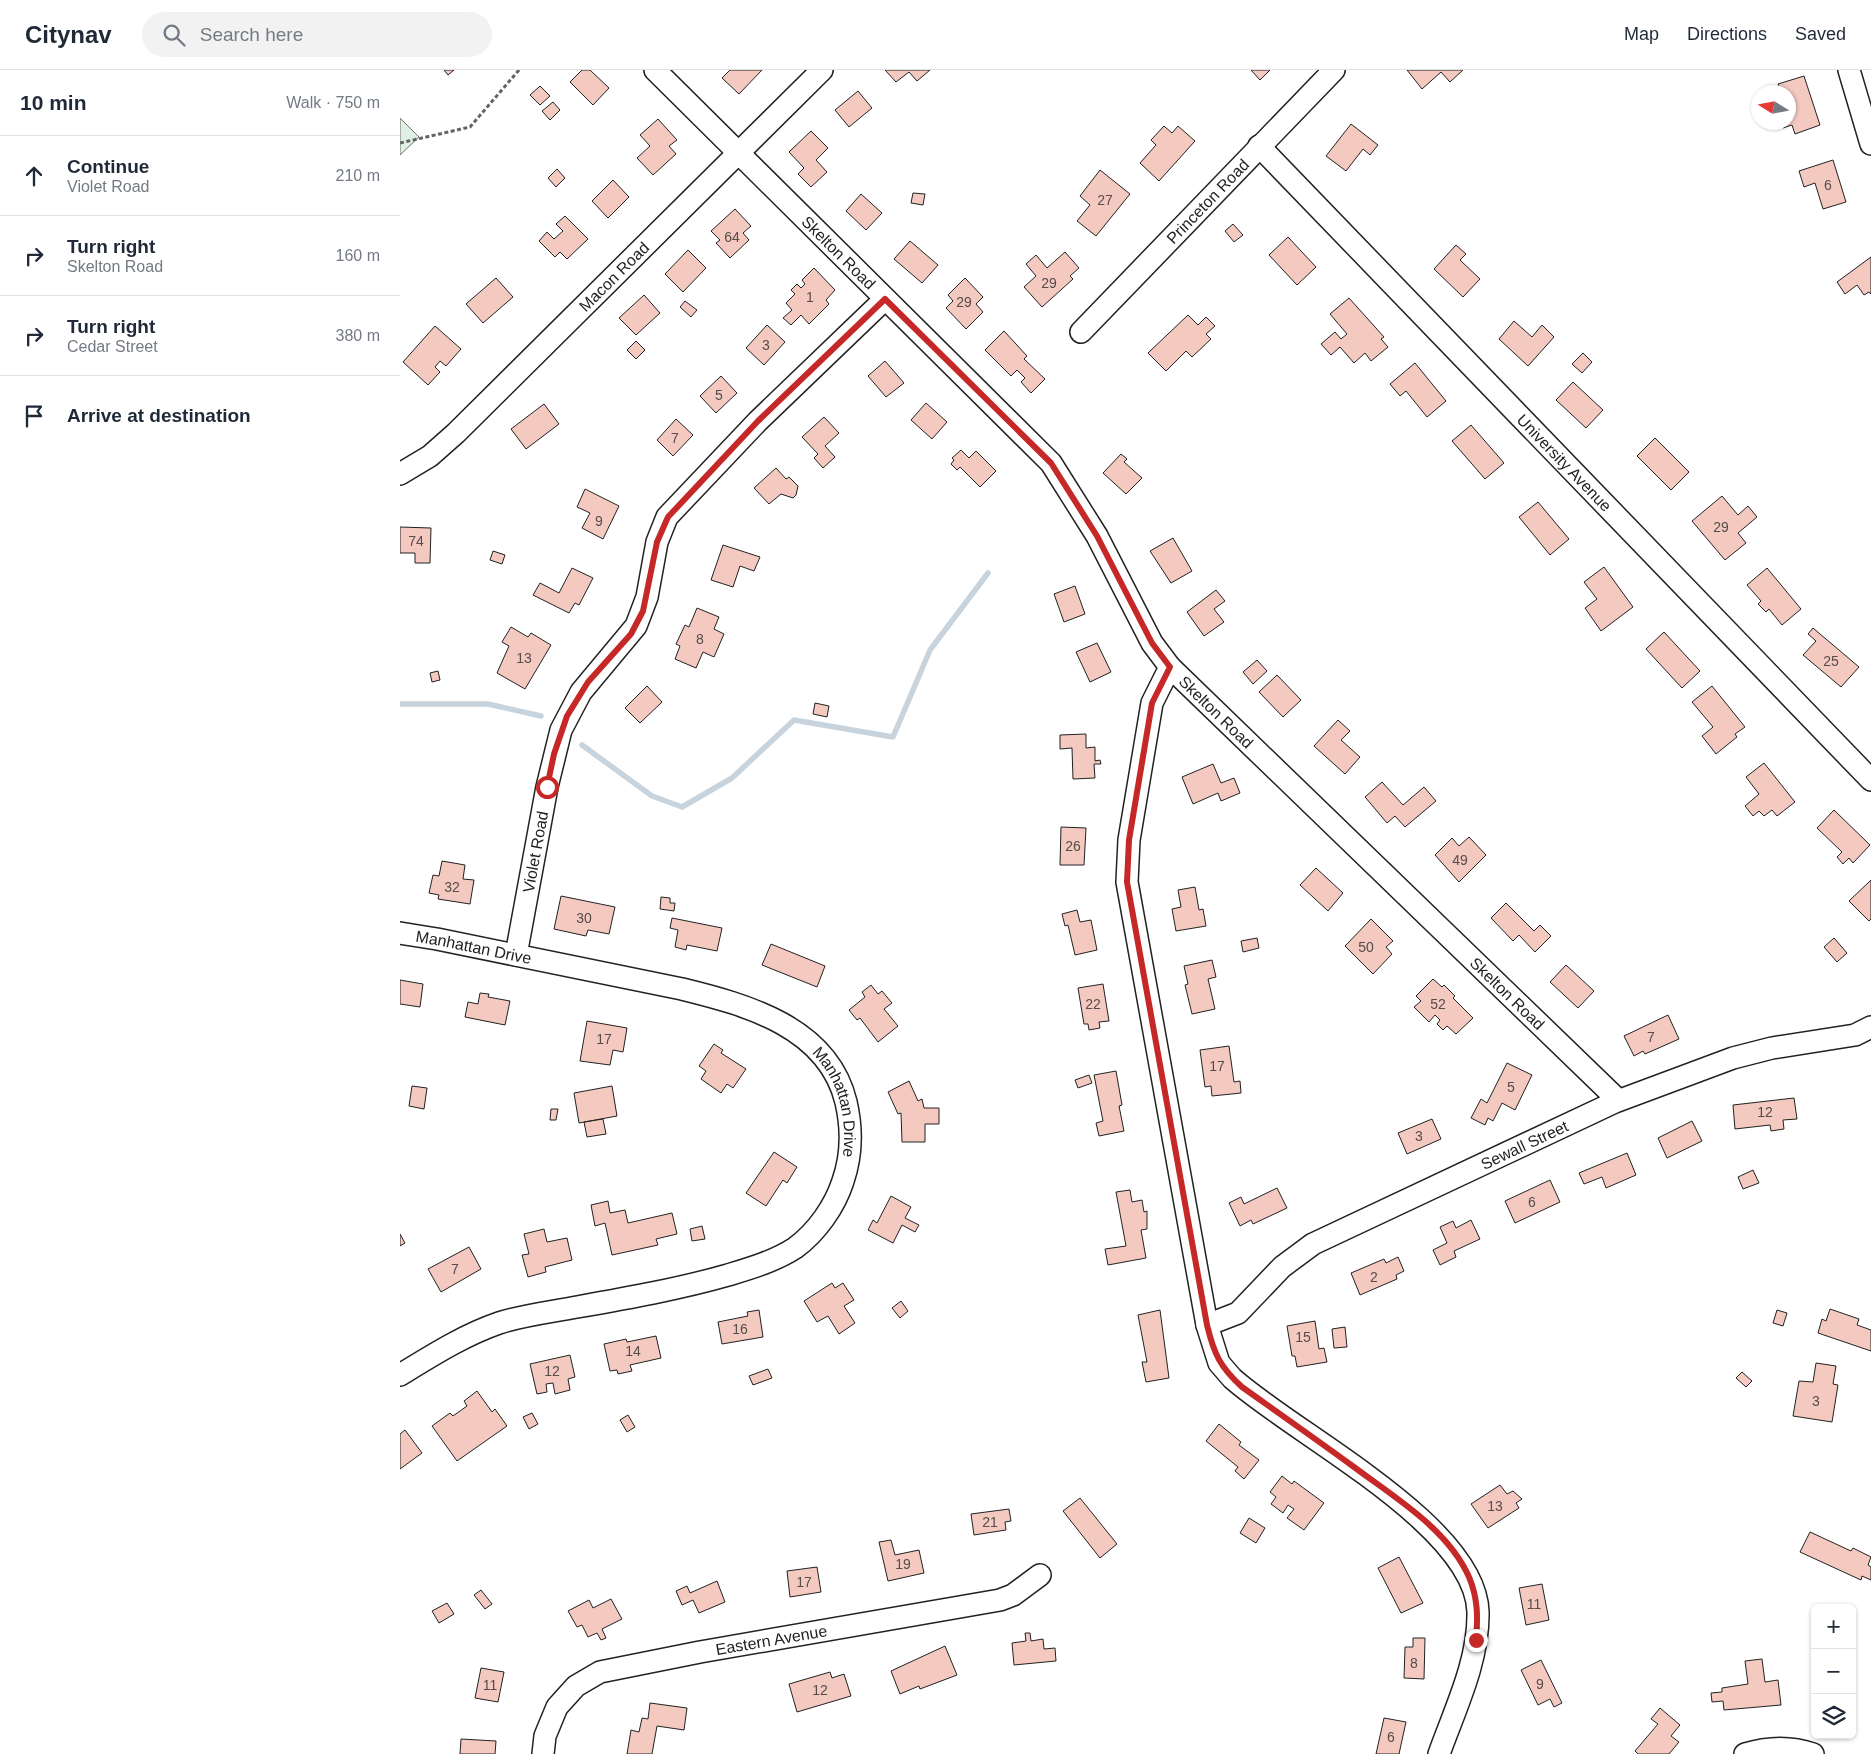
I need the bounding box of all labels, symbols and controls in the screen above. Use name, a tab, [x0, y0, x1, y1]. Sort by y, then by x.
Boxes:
search box	[142, 12, 492, 57]
text: Citynav	[25, 21, 112, 48]
icon: search	[160, 21, 188, 49]
text: Search here	[200, 24, 303, 45]
text: Map	[1624, 24, 1659, 44]
text: Directions	[1687, 24, 1767, 44]
text: Saved	[1795, 24, 1846, 44]
north arrow	[1751, 85, 1796, 130]
text: 10 min	[20, 91, 87, 114]
text: Walk · 750 m	[286, 94, 380, 111]
text: Continue	[67, 156, 149, 177]
street label: Princeton Road	[1163, 156, 1252, 247]
icon: ahead	[20, 162, 48, 190]
text: 210 m	[336, 167, 380, 184]
house number: 6	[1824, 177, 1832, 193]
text: Violet Road	[67, 178, 149, 195]
house number: 27	[1097, 192, 1113, 208]
street label: Skelton Road	[798, 213, 879, 293]
house number: 64	[724, 229, 740, 245]
text: Turn right	[67, 236, 155, 257]
street label: Macon Road	[576, 239, 652, 315]
icon: right	[20, 242, 48, 270]
text: 160 m	[336, 247, 380, 264]
text: Skelton Road	[67, 258, 163, 275]
house number: 29	[1041, 275, 1057, 291]
house number: 1	[806, 289, 814, 305]
house number: 29	[956, 294, 972, 310]
text: Turn right	[67, 316, 155, 337]
icon: right	[20, 322, 48, 350]
text: 380 m	[336, 327, 380, 344]
house number: 3	[762, 337, 770, 353]
text: Cedar Street	[67, 338, 158, 355]
house number: 5	[715, 387, 723, 403]
icon: arrive	[20, 402, 48, 430]
text: Arrive at destination	[67, 405, 251, 426]
street label: University Avenue	[1514, 411, 1615, 515]
house number: 7	[671, 430, 679, 446]
house number: 9	[595, 513, 603, 529]
house number: 29	[1713, 519, 1729, 535]
house number: 74	[408, 533, 424, 549]
house number: 8	[696, 631, 704, 647]
house number: 13	[516, 650, 532, 666]
house number: 25	[1823, 653, 1839, 669]
street label: Skelton Road	[1176, 673, 1256, 752]
route start	[536, 776, 559, 799]
street label: Violet Road	[520, 810, 551, 894]
house number: 26	[1065, 838, 1081, 854]
house number: 49	[1452, 852, 1468, 868]
house number: 32	[444, 879, 460, 895]
house number: 30	[576, 910, 592, 926]
street label: Manhattan Drive	[415, 928, 533, 967]
house number: 50	[1358, 939, 1374, 955]
street label: Skelton Road	[1467, 954, 1548, 1033]
house number: 22	[1085, 996, 1101, 1012]
house number: 52	[1430, 996, 1446, 1012]
house number: 7	[1647, 1029, 1655, 1045]
house number: 17	[596, 1031, 612, 1047]
street label: Manhattan Drive	[810, 1043, 858, 1158]
house number: 17	[1209, 1058, 1225, 1074]
house number: 5	[1507, 1079, 1515, 1095]
house number: 12	[1757, 1104, 1773, 1120]
street label: Sewall Street	[1478, 1117, 1571, 1173]
house number: 3	[1415, 1128, 1423, 1144]
house number: 6	[1528, 1194, 1536, 1210]
house number: 7	[451, 1261, 459, 1277]
house number: 2	[1370, 1269, 1378, 1285]
house number: 16	[732, 1321, 748, 1337]
house number: 15	[1295, 1329, 1311, 1345]
house number: 14	[625, 1343, 641, 1359]
house number: 12	[544, 1363, 560, 1379]
house number: 3	[1812, 1393, 1820, 1409]
house number: 13	[1487, 1498, 1503, 1514]
house number: 21	[982, 1514, 998, 1530]
house number: 19	[895, 1556, 911, 1572]
house number: 17	[796, 1574, 812, 1590]
house number: 11	[1527, 1596, 1541, 1612]
map controls	[1811, 1604, 1856, 1739]
button: +	[1811, 1604, 1856, 1649]
street label: Eastern Avenue	[714, 1622, 829, 1658]
route end	[1465, 1629, 1488, 1652]
button: −	[1811, 1649, 1856, 1694]
house number: 8	[1410, 1655, 1418, 1671]
house number: 9	[1536, 1676, 1544, 1692]
house number: 11	[483, 1677, 497, 1693]
house number: 12	[812, 1682, 828, 1698]
button: layers	[1811, 1694, 1856, 1739]
house number: 6	[1387, 1729, 1395, 1745]

